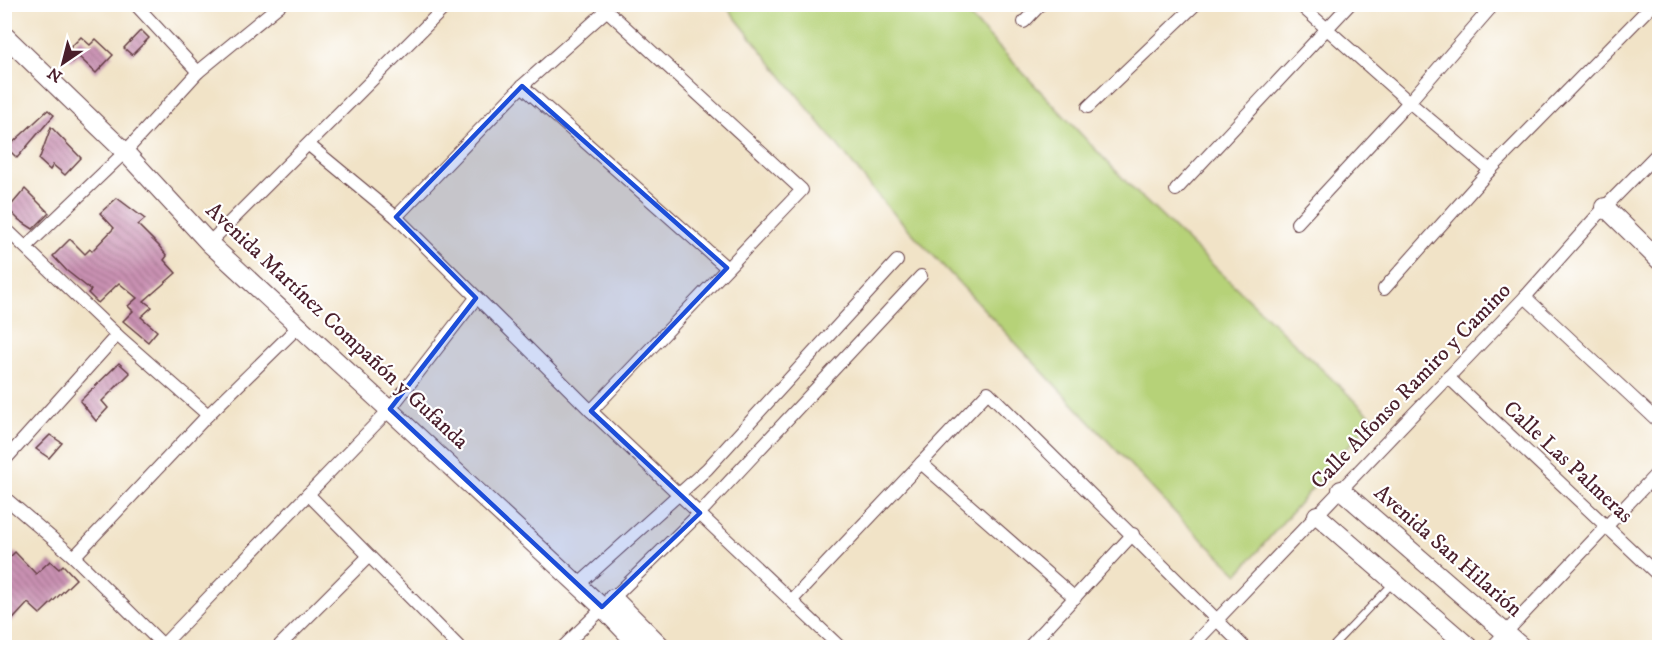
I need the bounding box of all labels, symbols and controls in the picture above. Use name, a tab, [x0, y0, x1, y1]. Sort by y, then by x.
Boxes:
north arrow	[33, 33, 93, 93]
text: N	[44, 63, 66, 86]
street label: Avenida Martínez Compañón y Gufanda	[200, 197, 474, 455]
street label: Calle Alfonso Ramiro y Camino	[1305, 277, 1517, 495]
street label: Calle Las Palmeras	[1498, 395, 1638, 529]
street label: Avenida San Hilarión	[1368, 479, 1528, 623]

